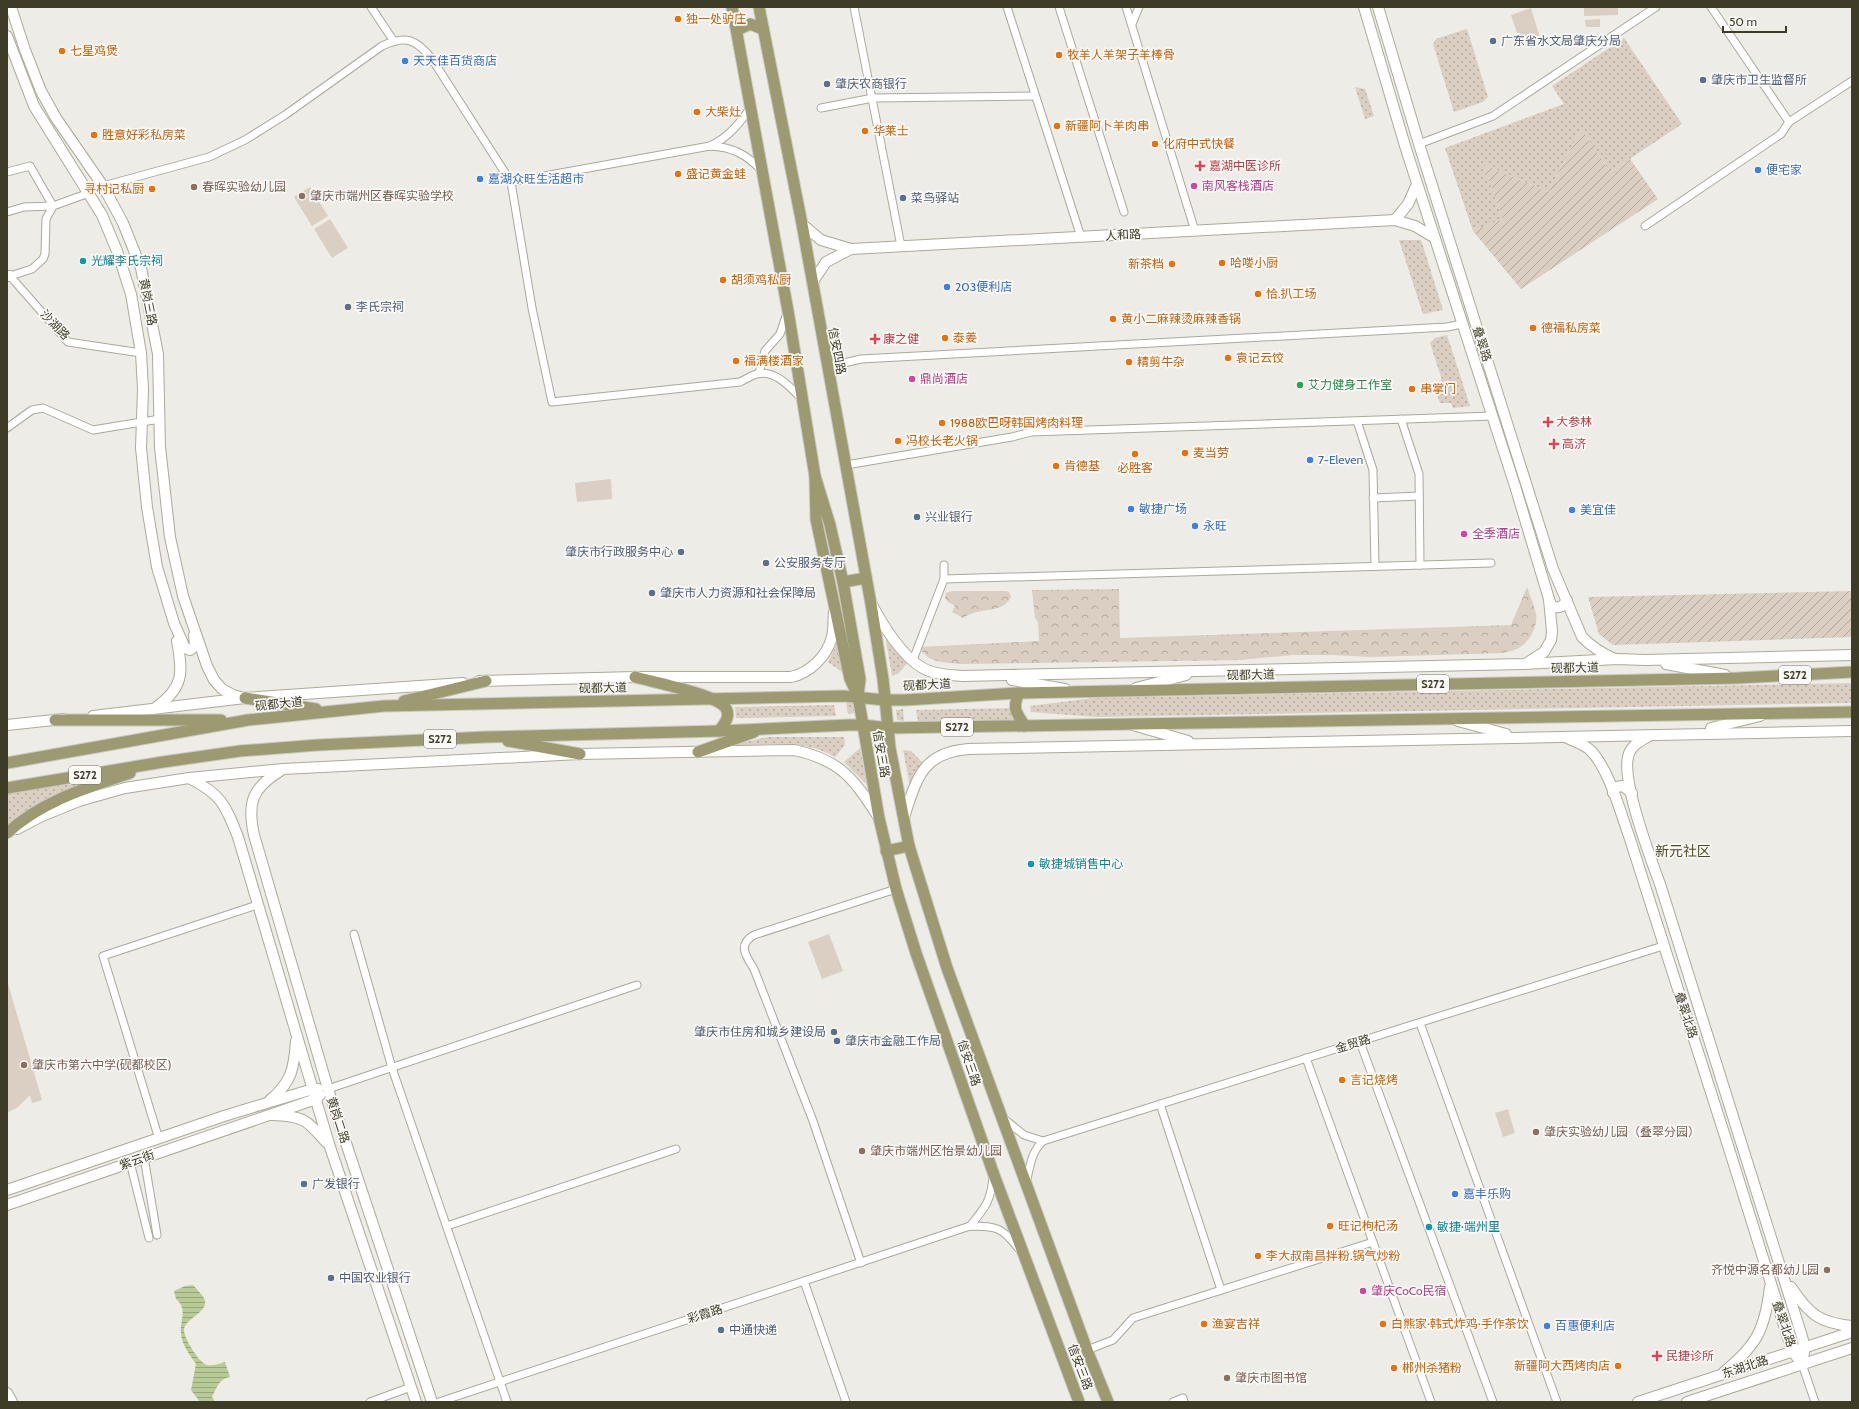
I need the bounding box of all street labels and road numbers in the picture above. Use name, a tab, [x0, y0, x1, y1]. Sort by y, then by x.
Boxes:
street label: 人和路	[1105, 226, 1141, 243]
street label: 黄岗三路	[137, 277, 160, 327]
street label: 沙湖路	[37, 306, 73, 343]
street label: 叠翠路	[1470, 324, 1495, 363]
street label: 信安四路	[826, 326, 849, 376]
street label: 砚都大道	[1551, 660, 1599, 675]
road number: S272	[1779, 666, 1811, 684]
street label: 砚都大道	[1227, 667, 1275, 682]
road number: S272	[1417, 675, 1449, 693]
street label: 砚都大道	[903, 676, 951, 693]
street label: 砚都大道	[579, 680, 627, 695]
street label: 砚都大道	[254, 694, 304, 713]
road number: S272	[941, 718, 973, 736]
street label: 信安三路	[870, 729, 893, 779]
road number: S272	[424, 730, 456, 748]
road number: S272	[69, 766, 101, 784]
street label: 叠翠北路	[1672, 990, 1701, 1040]
street label: 金贸路	[1333, 1031, 1372, 1056]
street label: 信安三路	[955, 1038, 984, 1088]
street label: 黄岗二路	[324, 1095, 353, 1145]
street label: 紫云街	[117, 1147, 156, 1172]
street label: 叠翠北路	[1770, 1299, 1799, 1349]
street label: 彩霞路	[685, 1301, 724, 1326]
street label: 信安三路	[1065, 1342, 1096, 1392]
street label: 东湖北路	[1720, 1352, 1770, 1381]

